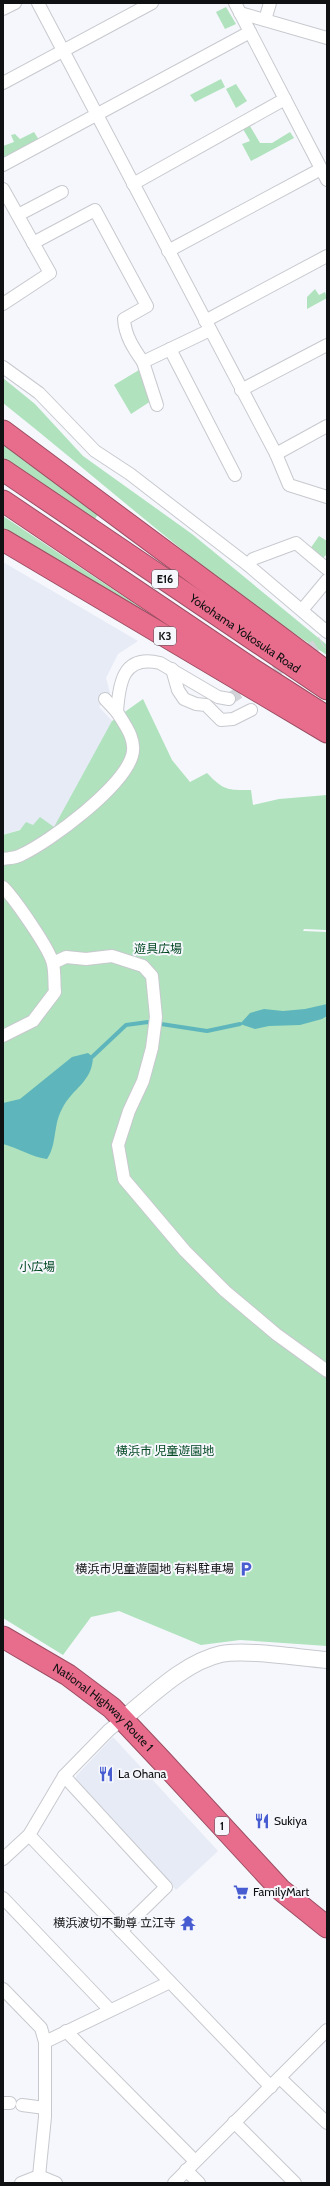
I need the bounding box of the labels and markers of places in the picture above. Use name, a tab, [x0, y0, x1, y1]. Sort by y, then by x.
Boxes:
parking icon: 横浜市児童遊園地 有料駐車場	[237, 1560, 255, 1578]
place label: 横浜市児童遊園地 有料駐車場	[75, 1561, 234, 1576]
restaurant icon: La Ohana	[97, 1765, 115, 1783]
place label: La Ohana	[118, 1766, 167, 1781]
restaurant icon: Sukiya	[253, 1812, 271, 1830]
place label: Sukiya	[274, 1813, 307, 1828]
supermarket icon: FamilyMart	[232, 1883, 250, 1901]
place label: FamilyMart	[253, 1884, 309, 1899]
temple icon: 横浜波切不動尊 立江寺	[179, 1914, 197, 1932]
place label: 横浜波切不動尊 立江寺	[53, 1915, 176, 1930]

